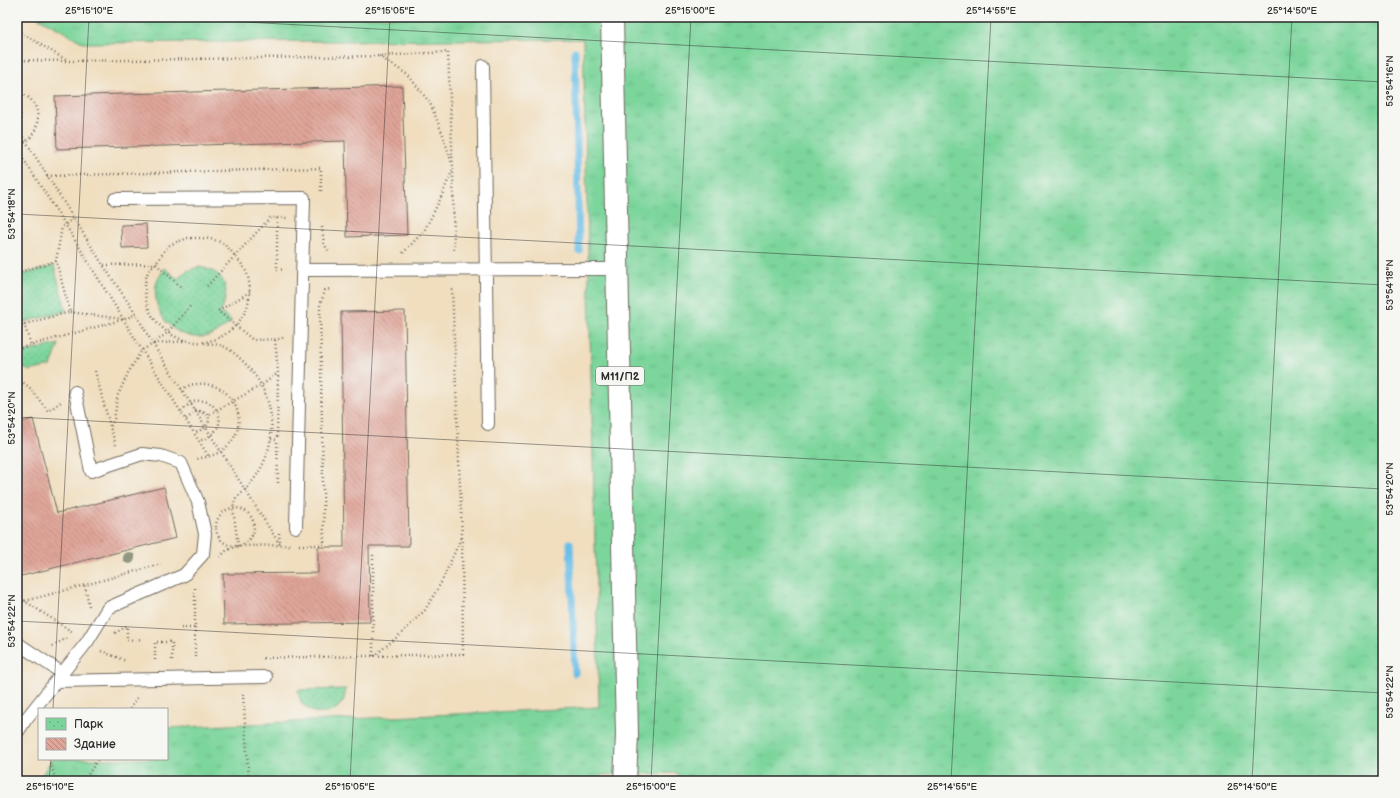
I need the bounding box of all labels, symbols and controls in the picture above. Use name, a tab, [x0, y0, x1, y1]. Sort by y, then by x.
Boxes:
text: 25°15'10"E	[65, 5, 113, 17]
text: 25°15'05"E	[365, 5, 415, 17]
text: 25°15'00"E	[665, 5, 715, 17]
text: 25°14'55"E	[966, 5, 1016, 17]
text: 25°14'50"E	[1267, 5, 1318, 17]
text: 53°54'16"N	[1384, 55, 1396, 107]
text: 53°54'18"N	[6, 188, 18, 240]
text: 53°54'18"N	[1384, 259, 1396, 311]
road number: М11/П2	[596, 367, 644, 385]
text: 53°54'20"N	[6, 391, 18, 445]
text: 53°54'20"N	[1384, 462, 1396, 516]
text: 53°54'22"N	[6, 594, 18, 648]
text: 53°54'22"N	[1384, 665, 1396, 719]
legend	[38, 708, 168, 760]
text: Парк	[74, 717, 104, 732]
text: Здание	[74, 737, 116, 752]
text: 25°15'10"E	[26, 781, 74, 793]
text: 25°15'05"E	[325, 781, 375, 793]
text: 25°15'00"E	[626, 781, 676, 793]
text: 25°14'55"E	[927, 781, 977, 793]
text: 25°14'50"E	[1227, 781, 1278, 793]

